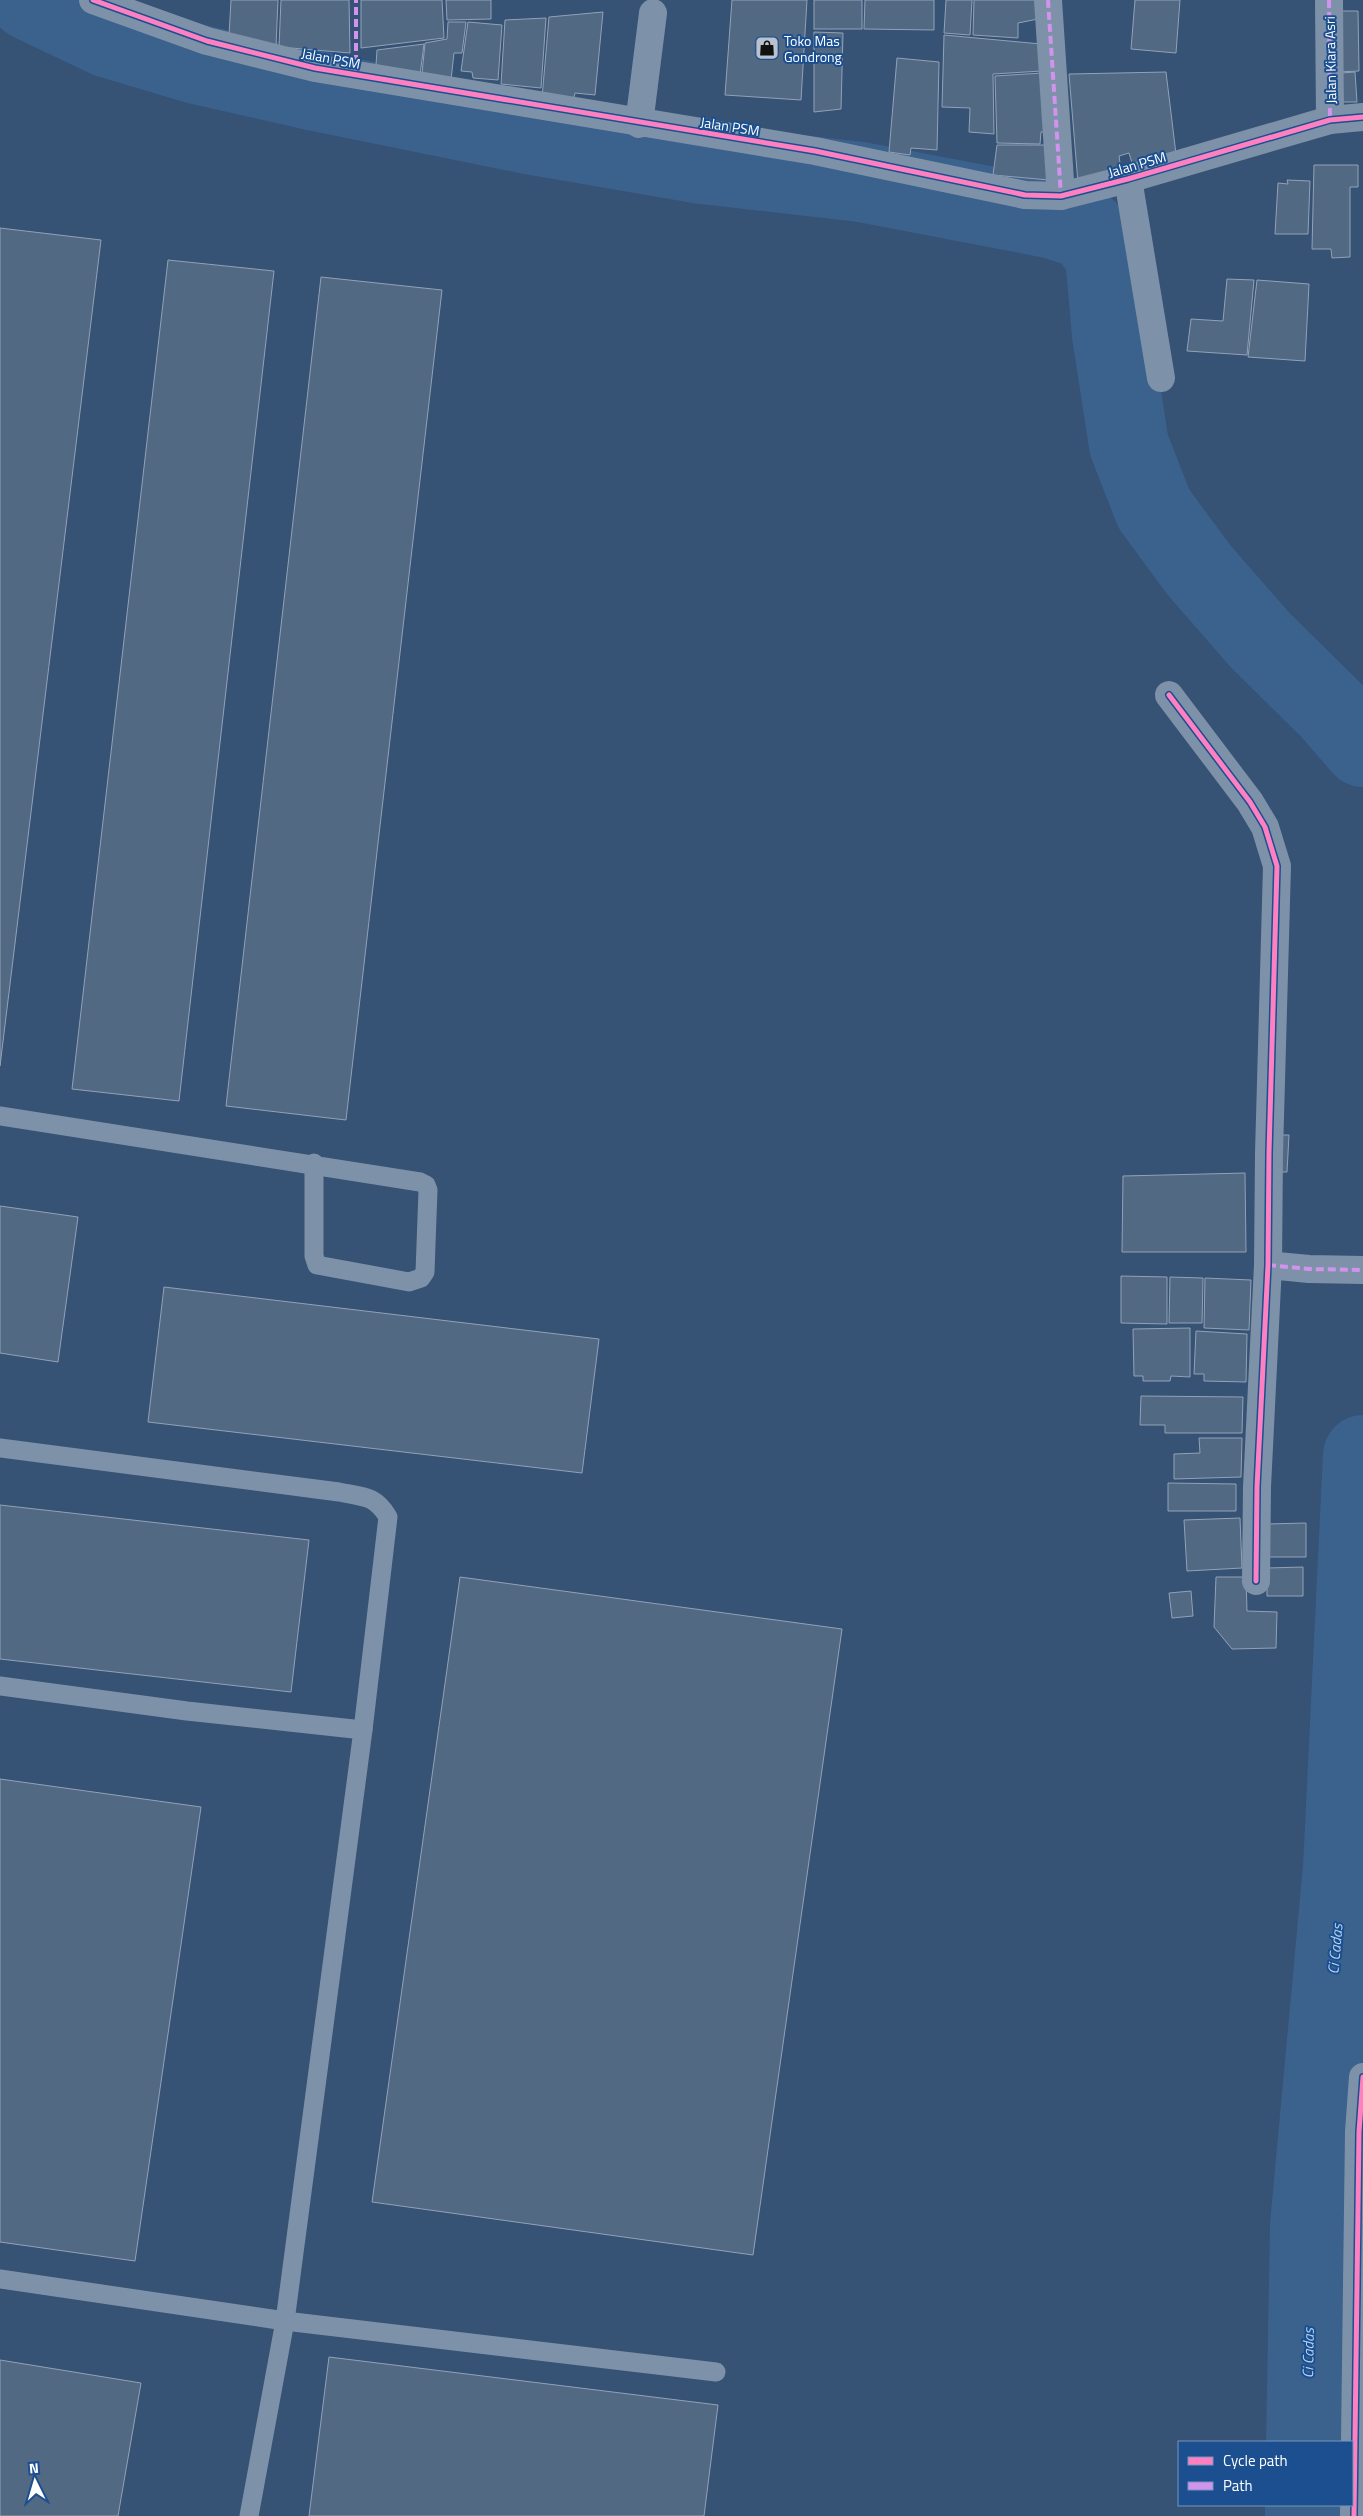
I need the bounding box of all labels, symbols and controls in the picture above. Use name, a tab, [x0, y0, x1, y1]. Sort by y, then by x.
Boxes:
street label: Jalan Kiara Asri	[1319, 16, 1341, 104]
place label: Toko Mas Gondrong	[784, 30, 842, 67]
shop icon: Toko Mas Gondrong	[754, 35, 780, 61]
street label: Jalan PSM	[300, 42, 362, 74]
street label: Jalan PSM	[699, 111, 761, 141]
street label: Jalan PSM	[1105, 146, 1169, 182]
water label: Ci Cadas	[1321, 1921, 1349, 1975]
water label: Ci Cadas	[1296, 2326, 1320, 2378]
legend	[1178, 2441, 1353, 2506]
text: Cycle path	[1223, 2449, 1288, 2472]
north arrow	[10, 2456, 60, 2506]
text: N	[28, 2457, 40, 2478]
text: Path	[1223, 2474, 1253, 2497]

